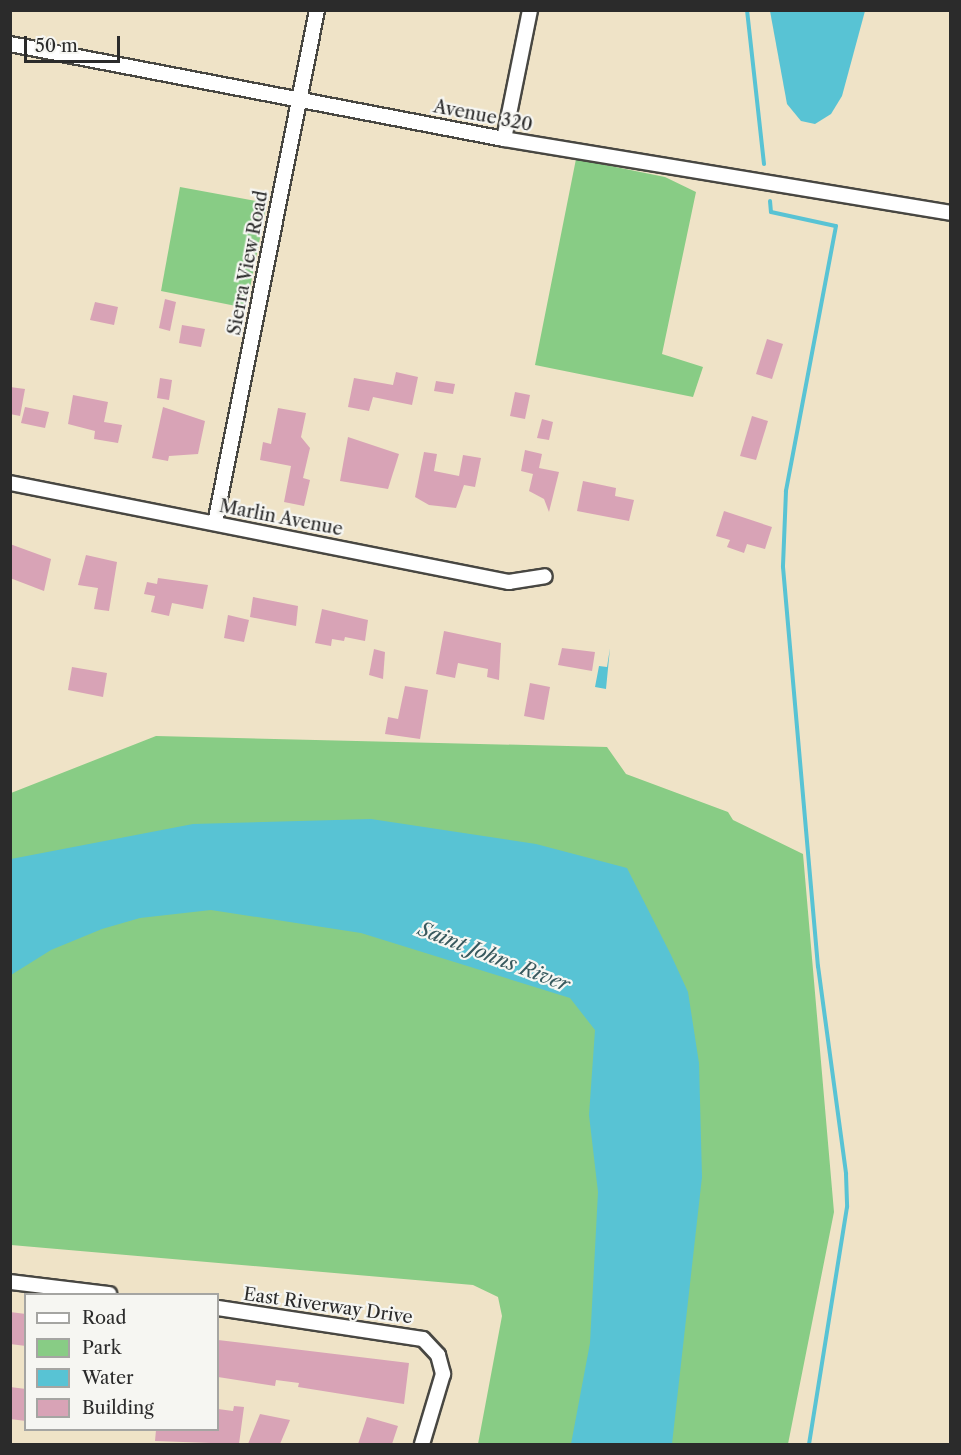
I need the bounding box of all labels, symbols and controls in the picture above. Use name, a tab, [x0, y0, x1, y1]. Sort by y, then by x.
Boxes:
scale bar	[27, 24, 123, 62]
text: 50 m	[35, 35, 78, 57]
street label: Avenue 320	[432, 96, 534, 136]
street label: Sierra View Road	[223, 188, 273, 338]
street label: Marlin Avenue	[217, 495, 345, 541]
water label: Saint Johns River	[415, 917, 573, 997]
street label: East Riverway Drive	[242, 1283, 414, 1329]
legend	[24, 1293, 219, 1431]
text: Road	[82, 1307, 127, 1329]
text: Park	[82, 1337, 121, 1359]
text: Water	[82, 1367, 134, 1389]
text: Building	[82, 1397, 154, 1419]

